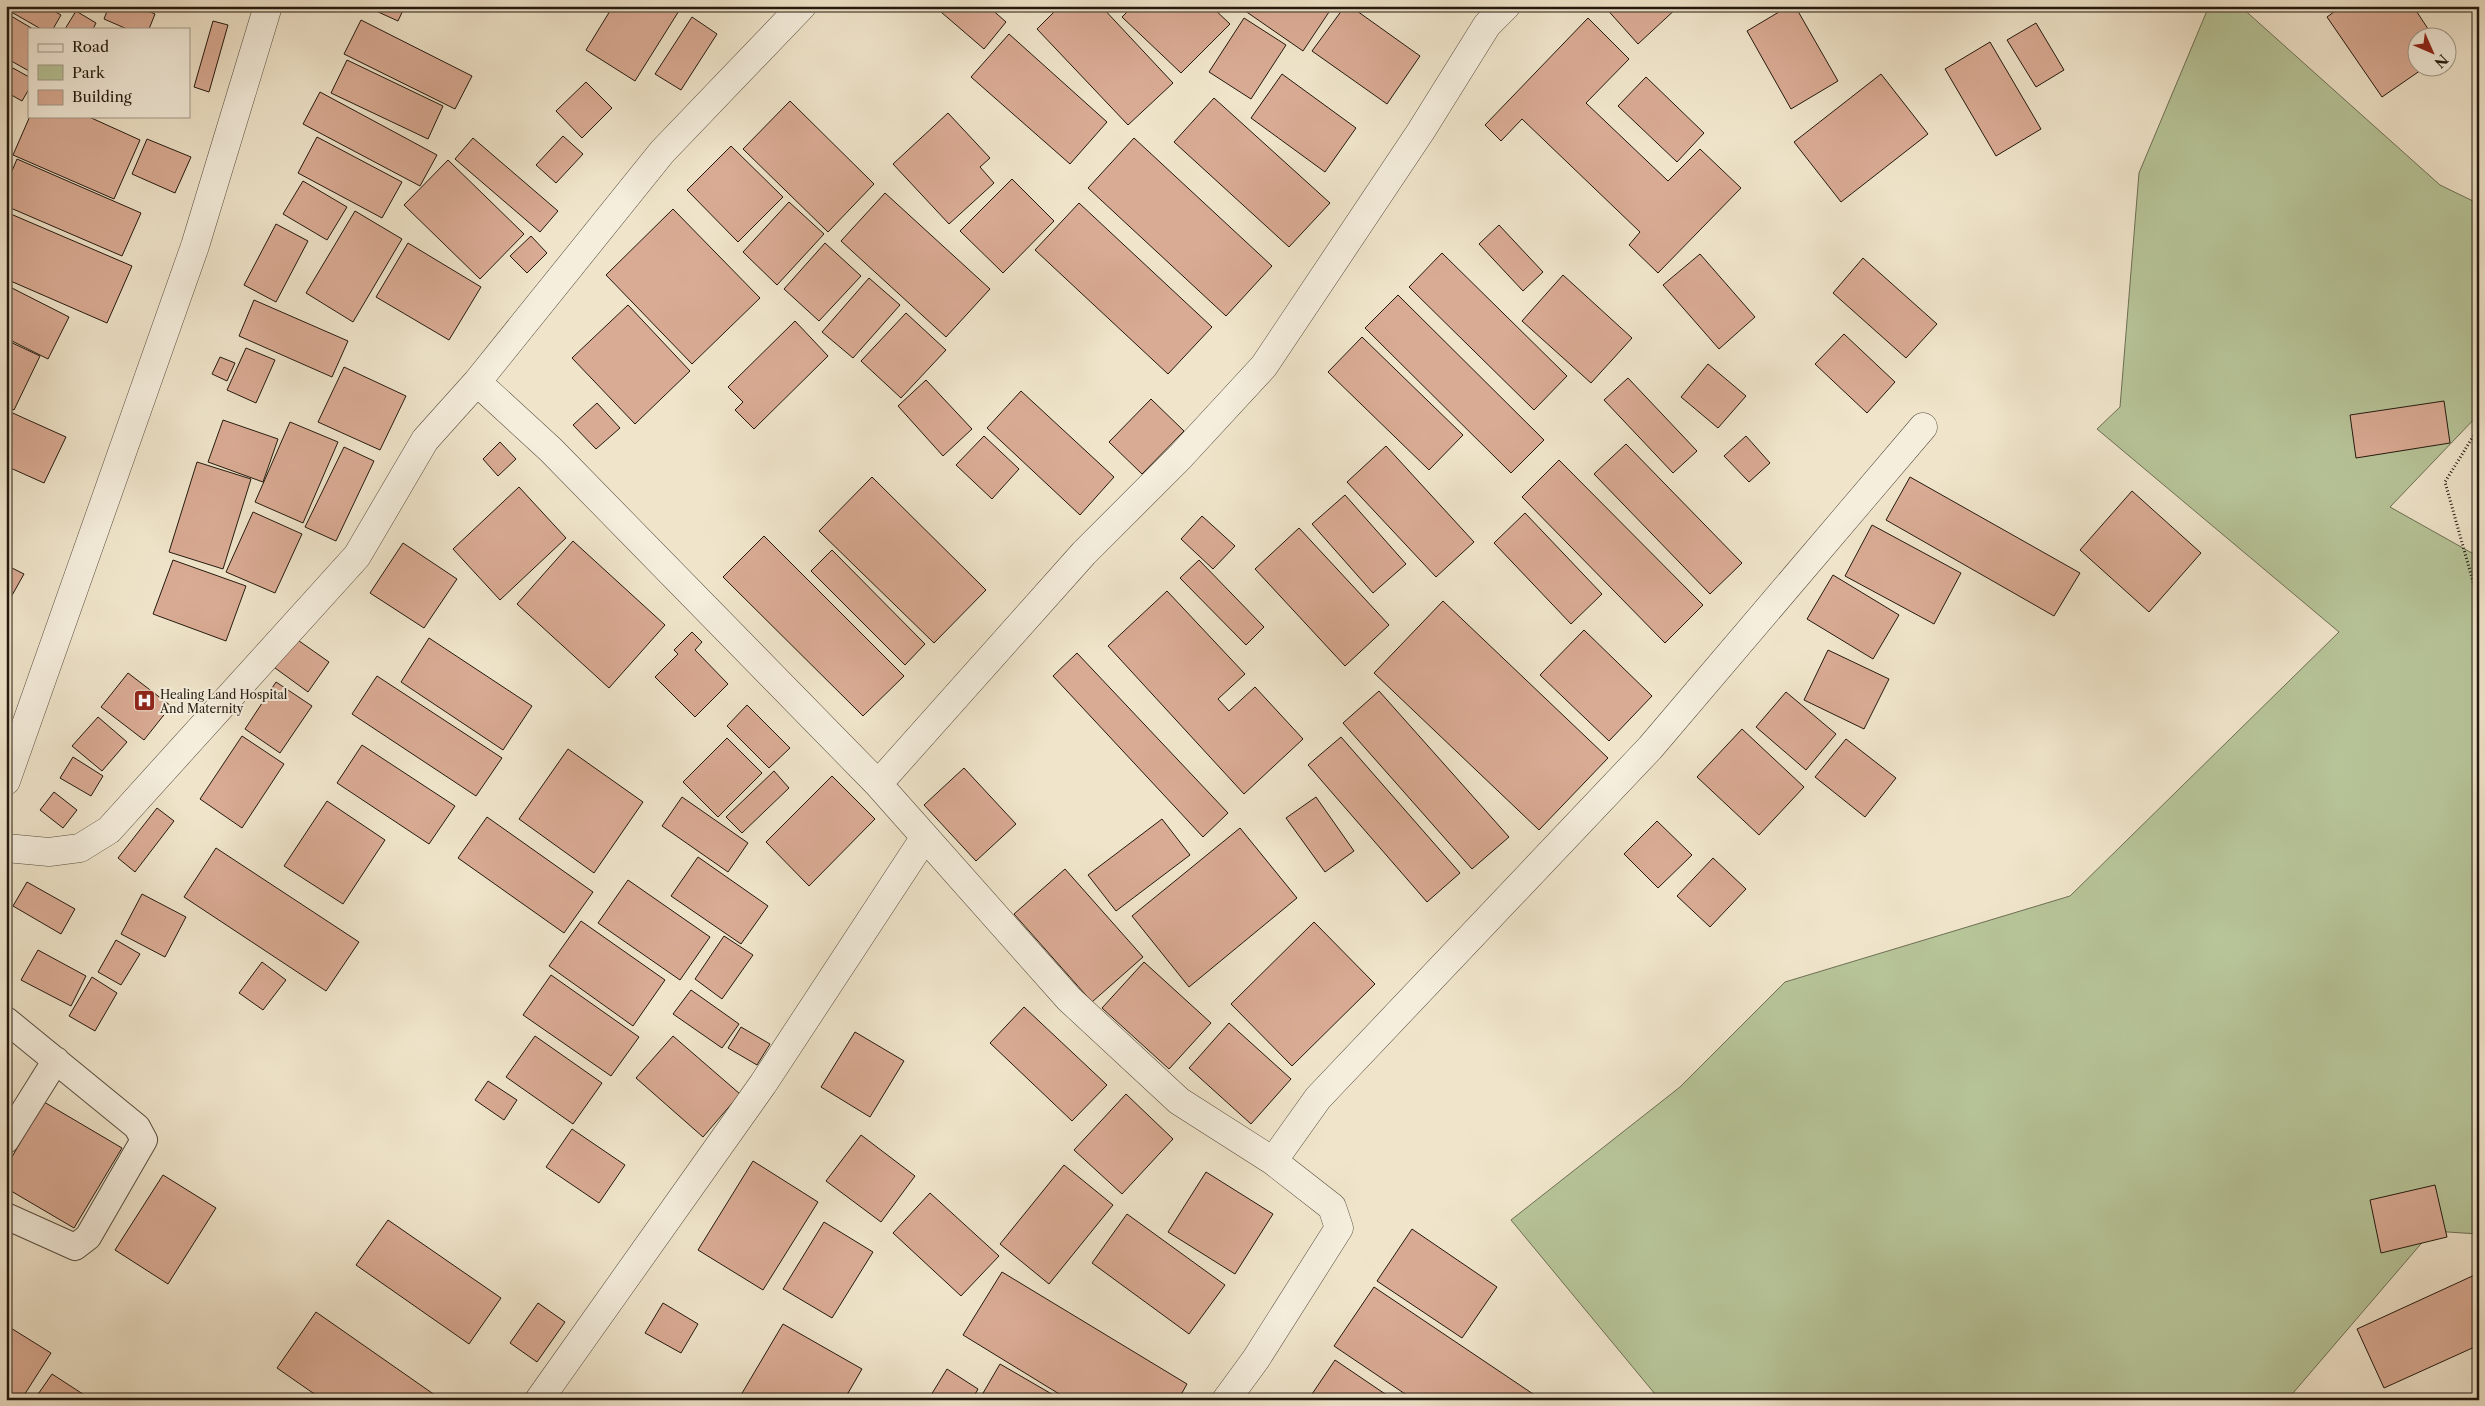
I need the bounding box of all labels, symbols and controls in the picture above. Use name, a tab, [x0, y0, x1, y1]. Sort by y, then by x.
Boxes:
legend	[28, 28, 190, 118]
north arrow	[2408, 28, 2458, 78]
text: Road	[72, 37, 109, 56]
text: N	[2431, 51, 2452, 72]
text: Park	[72, 63, 106, 82]
text: Building	[72, 87, 132, 106]
place label: Healing Land Hospital And Maternity	[159, 687, 288, 716]
hospital icon: Healing Land Hospital And Maternity	[132, 689, 156, 713]

